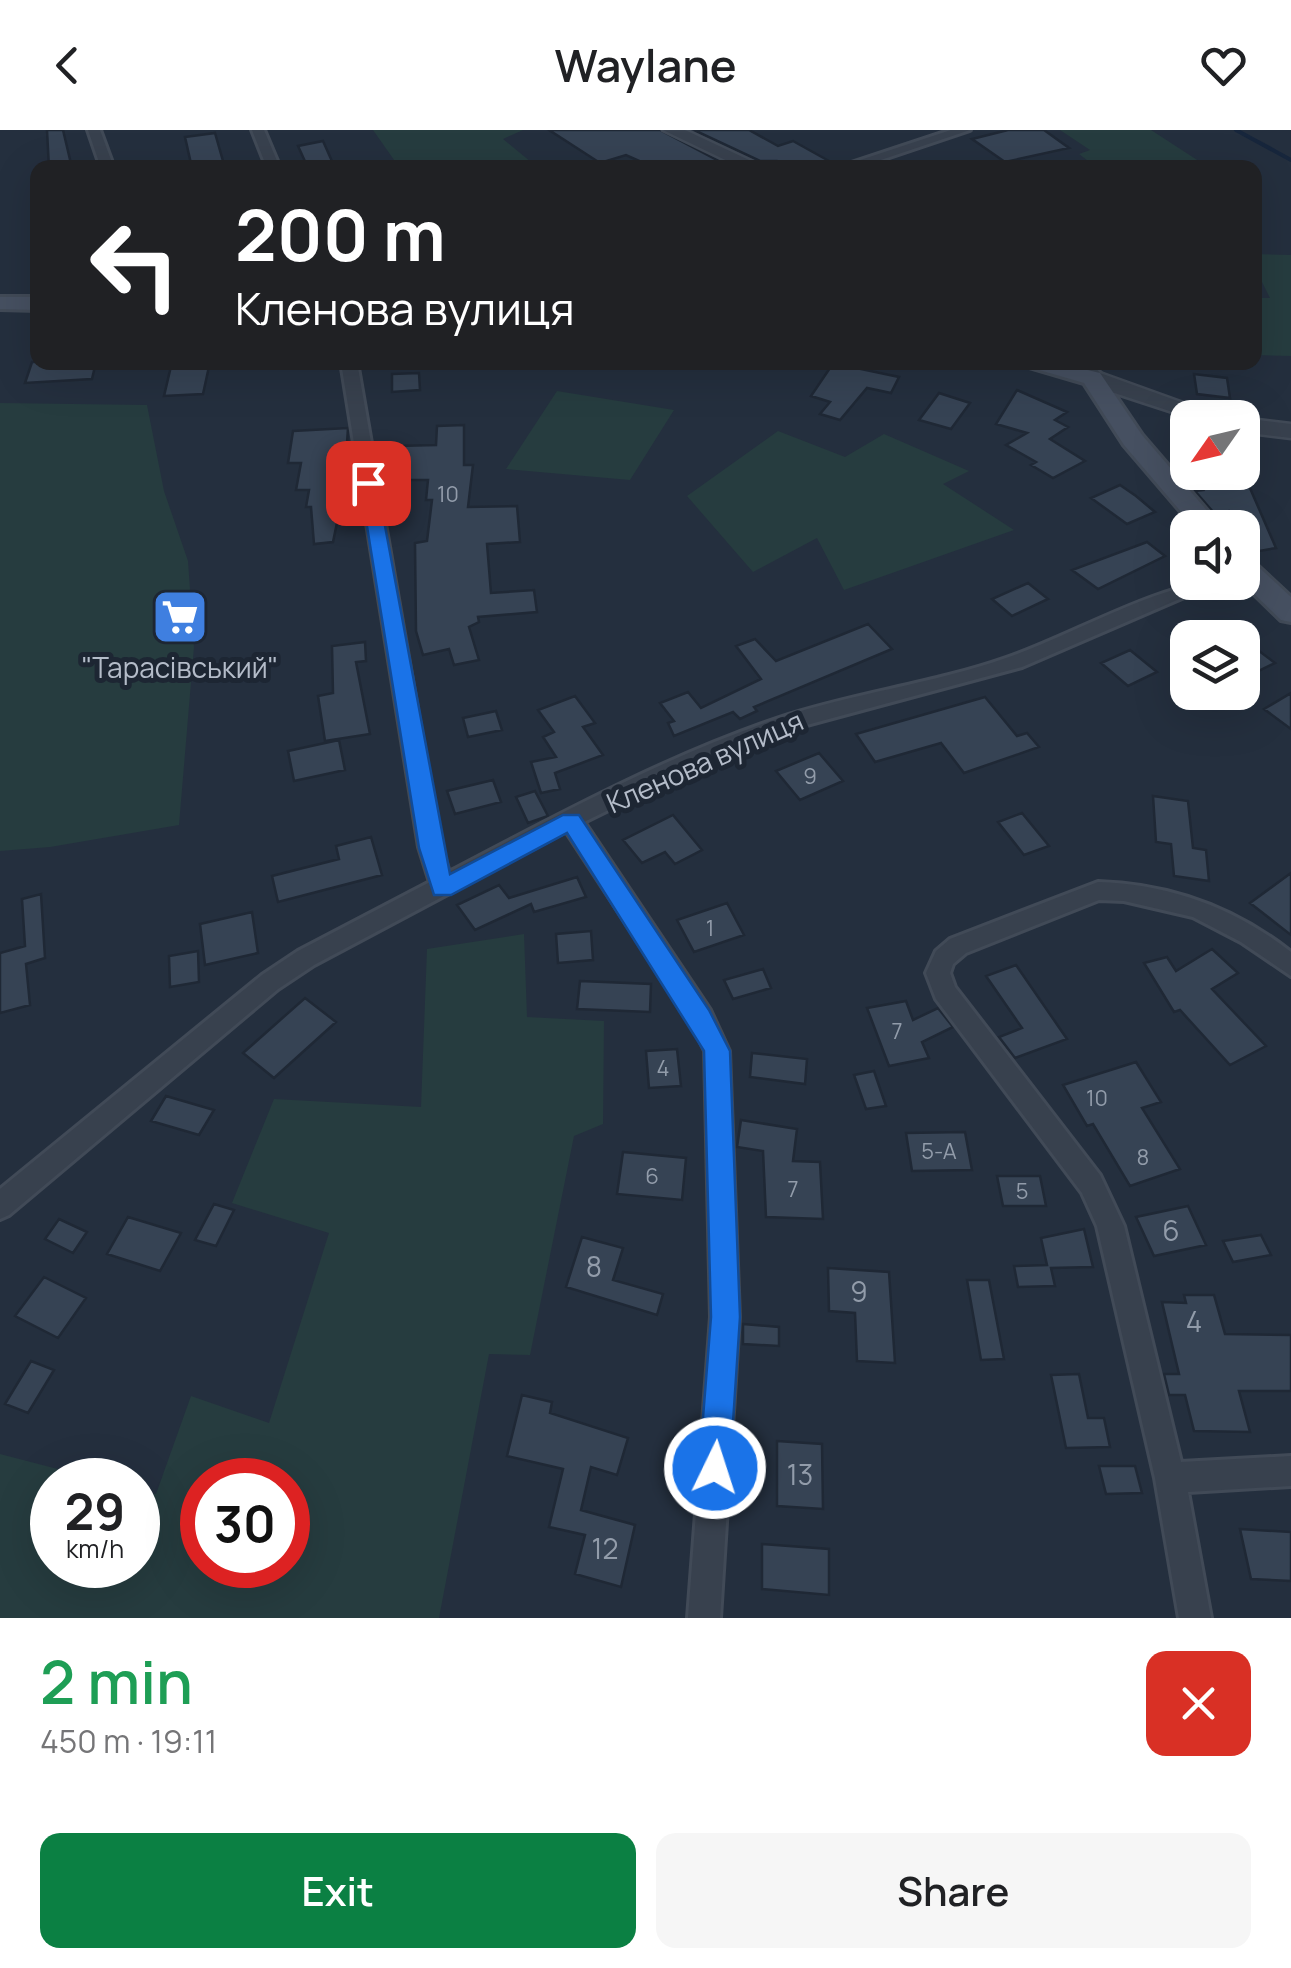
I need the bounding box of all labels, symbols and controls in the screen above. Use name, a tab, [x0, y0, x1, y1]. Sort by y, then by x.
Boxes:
text: Waylane	[555, 34, 737, 96]
icon: back	[40, 38, 95, 93]
icon: heart	[1196, 38, 1251, 93]
text: 200 m	[235, 186, 446, 282]
icon: left	[70, 200, 200, 330]
text: Кленова вулиця	[235, 277, 575, 339]
north arrow	[1170, 400, 1260, 490]
map controls	[1170, 400, 1260, 710]
pin	[326, 441, 411, 526]
icon: arrive	[341, 456, 396, 511]
house number: 10	[437, 479, 459, 509]
button: sound	[1170, 510, 1260, 600]
supermarket icon: "Тарасівський"	[150, 587, 210, 647]
button: layers	[1170, 620, 1260, 710]
place label: "Тарасівський"	[81, 648, 279, 686]
street label: Кленова вулиця	[600, 701, 809, 821]
house number: 9	[803, 761, 817, 791]
house number: 1	[706, 913, 714, 943]
house number: 7	[891, 1016, 903, 1046]
house number: 4	[657, 1053, 669, 1083]
house number: 10	[1086, 1083, 1108, 1113]
house number: 5-А	[921, 1136, 957, 1166]
house number: 8	[1137, 1142, 1149, 1172]
house number: 6	[645, 1161, 659, 1191]
house number: 7	[787, 1174, 799, 1204]
house number: 5	[1016, 1176, 1028, 1206]
house number: 6	[1162, 1211, 1180, 1249]
house number: 8	[586, 1247, 602, 1285]
house number: 9	[850, 1272, 868, 1310]
house number: 4	[1186, 1302, 1202, 1340]
position arrow	[663, 1416, 767, 1520]
house number: 13	[787, 1455, 813, 1493]
speed limit sign: 30	[180, 1458, 310, 1588]
text: 29	[65, 1477, 125, 1545]
house number: 12	[592, 1529, 618, 1567]
text: km/h	[66, 1531, 124, 1566]
text: 2 min	[40, 1640, 193, 1722]
button: close	[1146, 1651, 1251, 1756]
text: 450 m · 19:11	[40, 1719, 217, 1763]
button: Exit	[40, 1833, 636, 1948]
button: Share	[656, 1833, 1251, 1948]

